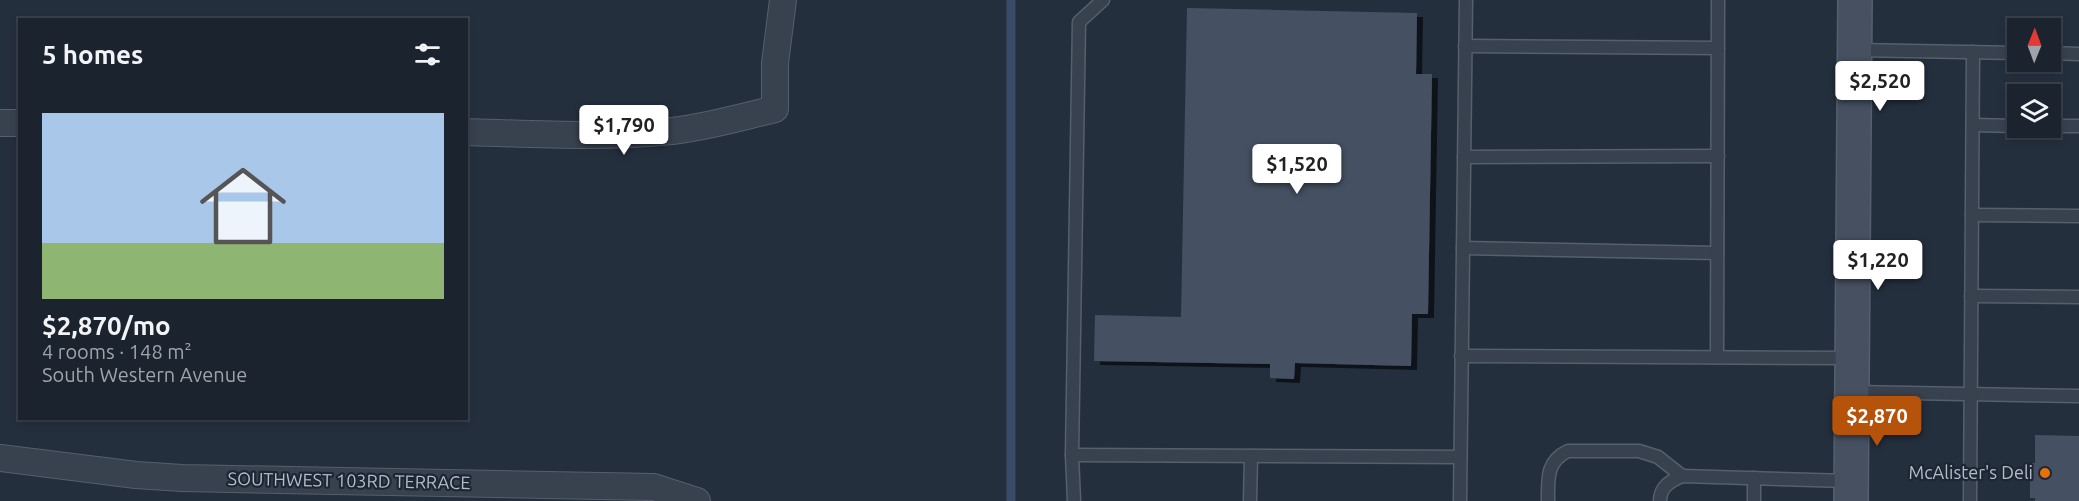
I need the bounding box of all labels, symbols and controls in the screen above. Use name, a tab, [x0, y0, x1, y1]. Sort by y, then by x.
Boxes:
north arrow	[2007, 18, 2061, 72]
map controls	[2007, 18, 2061, 138]
icon: filters	[411, 38, 444, 71]
text: 5 homes	[42, 40, 143, 69]
pin: $2,520	[1831, 61, 1929, 112]
text: $2,520	[1849, 69, 1911, 92]
button: layers	[2007, 84, 2061, 138]
pin: $1,790	[575, 105, 673, 156]
text: $1,790	[593, 113, 655, 136]
pin: $1,520	[1248, 144, 1346, 195]
icon: home	[189, 152, 297, 260]
text: $1,520	[1266, 152, 1328, 175]
pin: $1,220	[1829, 240, 1927, 291]
text: $1,220	[1847, 248, 1909, 271]
text: $2,870/mo	[42, 311, 171, 340]
text: 4 rooms · 148 m²	[42, 340, 192, 363]
text: South Western Avenue	[42, 363, 247, 386]
pin: $2,870	[1828, 396, 1926, 447]
text: $2,870	[1846, 404, 1908, 427]
place label: McAlister's Deli	[1909, 462, 2033, 482]
marker: McAlister's Deli	[2038, 466, 2052, 480]
street label: SOUTHWEST 103RD TERRACE	[227, 468, 471, 492]

